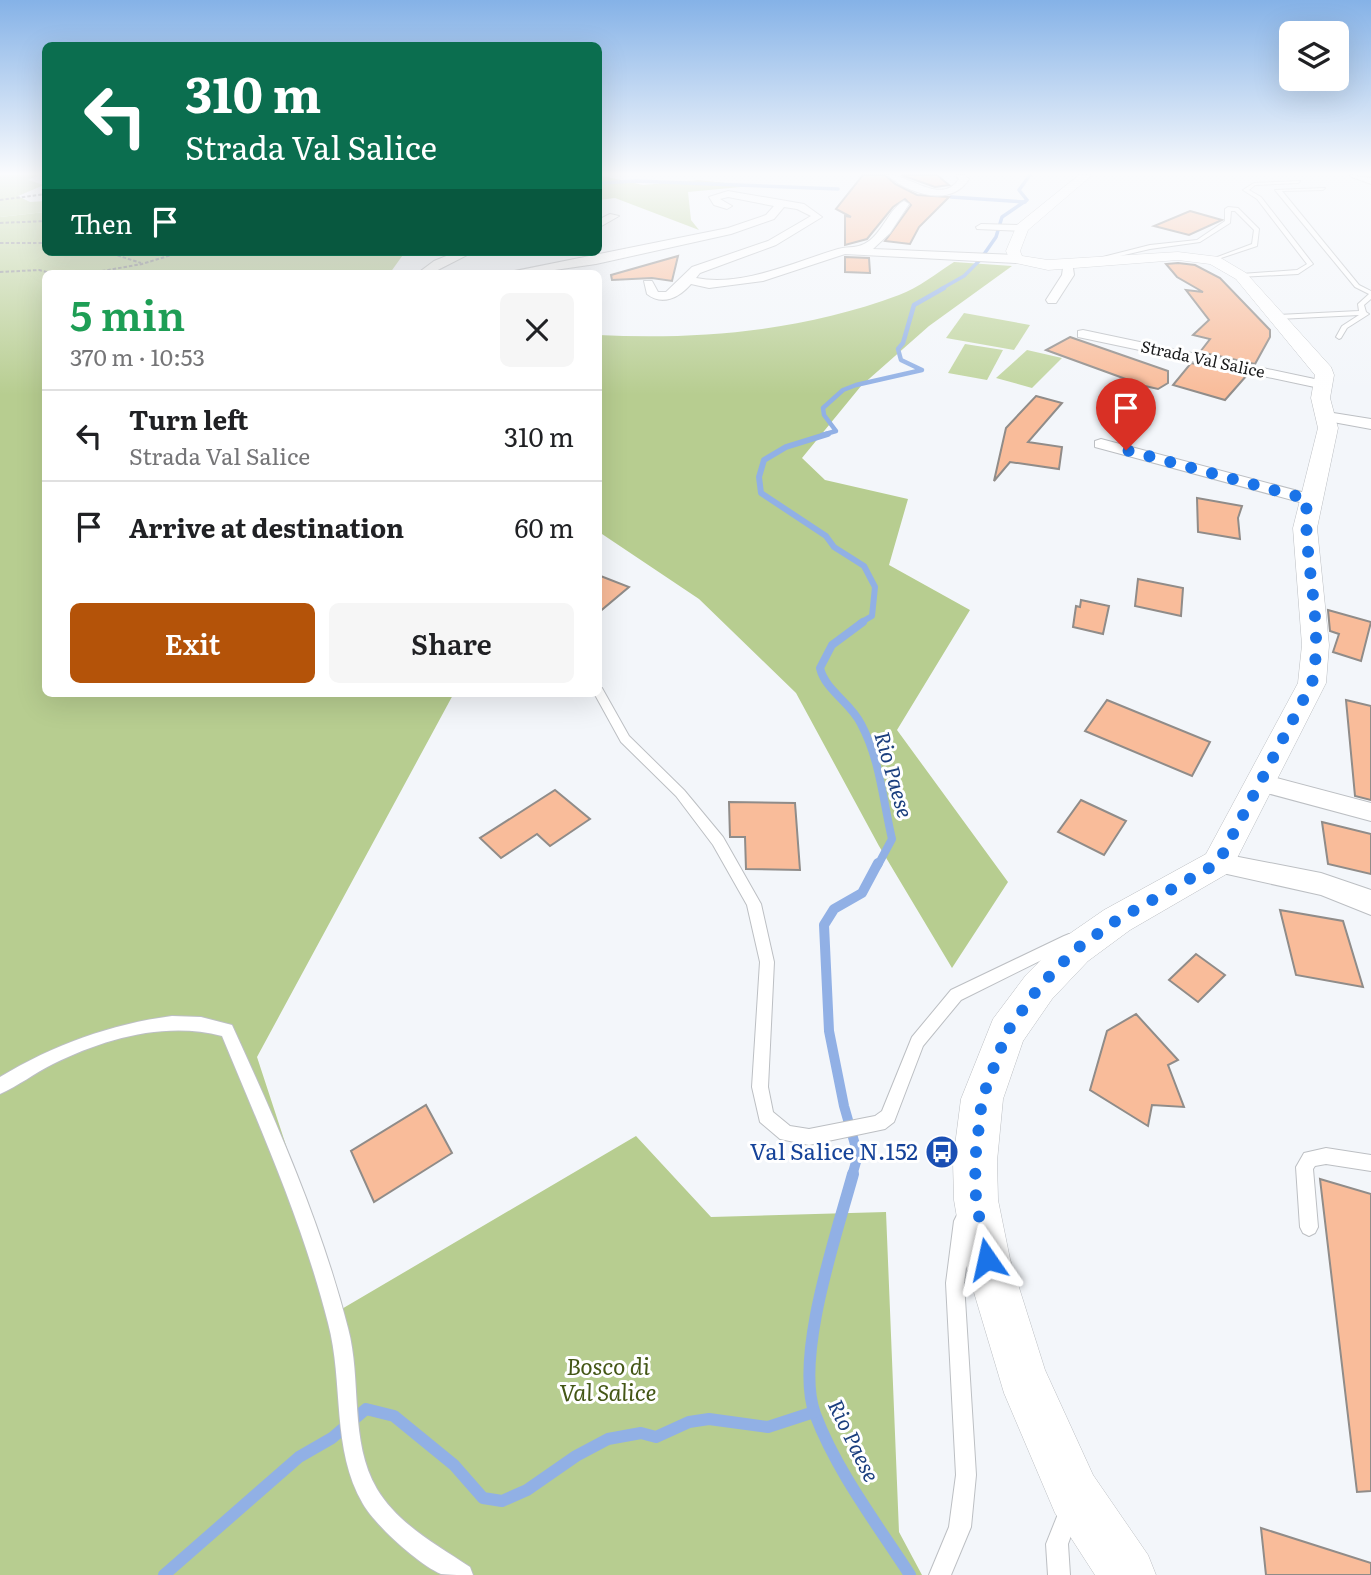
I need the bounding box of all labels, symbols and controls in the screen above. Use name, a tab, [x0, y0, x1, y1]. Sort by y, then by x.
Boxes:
map controls	[1279, 21, 1349, 91]
button: layers	[1279, 21, 1349, 91]
text: 310 m	[185, 55, 321, 128]
icon: left	[70, 70, 161, 161]
text: Strada Val Salice	[185, 122, 437, 170]
text: Then	[70, 203, 132, 242]
icon: arrive	[146, 203, 184, 241]
text: 5 min	[70, 282, 185, 344]
button: close	[500, 293, 574, 367]
street label: Strada Val Salice	[1139, 333, 1267, 383]
text: 370 m · 10:53	[70, 339, 205, 373]
pin	[1096, 378, 1156, 450]
icon: arrive	[1107, 389, 1145, 427]
text: Turn left	[129, 399, 248, 438]
text: 310 m	[504, 416, 574, 455]
icon: left	[70, 417, 108, 455]
text: Strada Val Salice	[129, 438, 310, 472]
text: Arrive at destination	[129, 507, 404, 546]
text: 60 m	[515, 507, 574, 546]
icon: arrive	[70, 508, 108, 546]
button: Exit	[70, 603, 315, 683]
button: Share	[329, 603, 574, 683]
water label: Rio Paese	[868, 727, 923, 821]
place label: Val Salice N.152	[750, 1133, 918, 1167]
bus stop icon: Val Salice N.152	[923, 1133, 961, 1171]
position arrow	[950, 1222, 1024, 1296]
park label: Bosco di Val Salice	[559, 1348, 657, 1408]
water label: Rio Paese	[822, 1393, 889, 1486]

